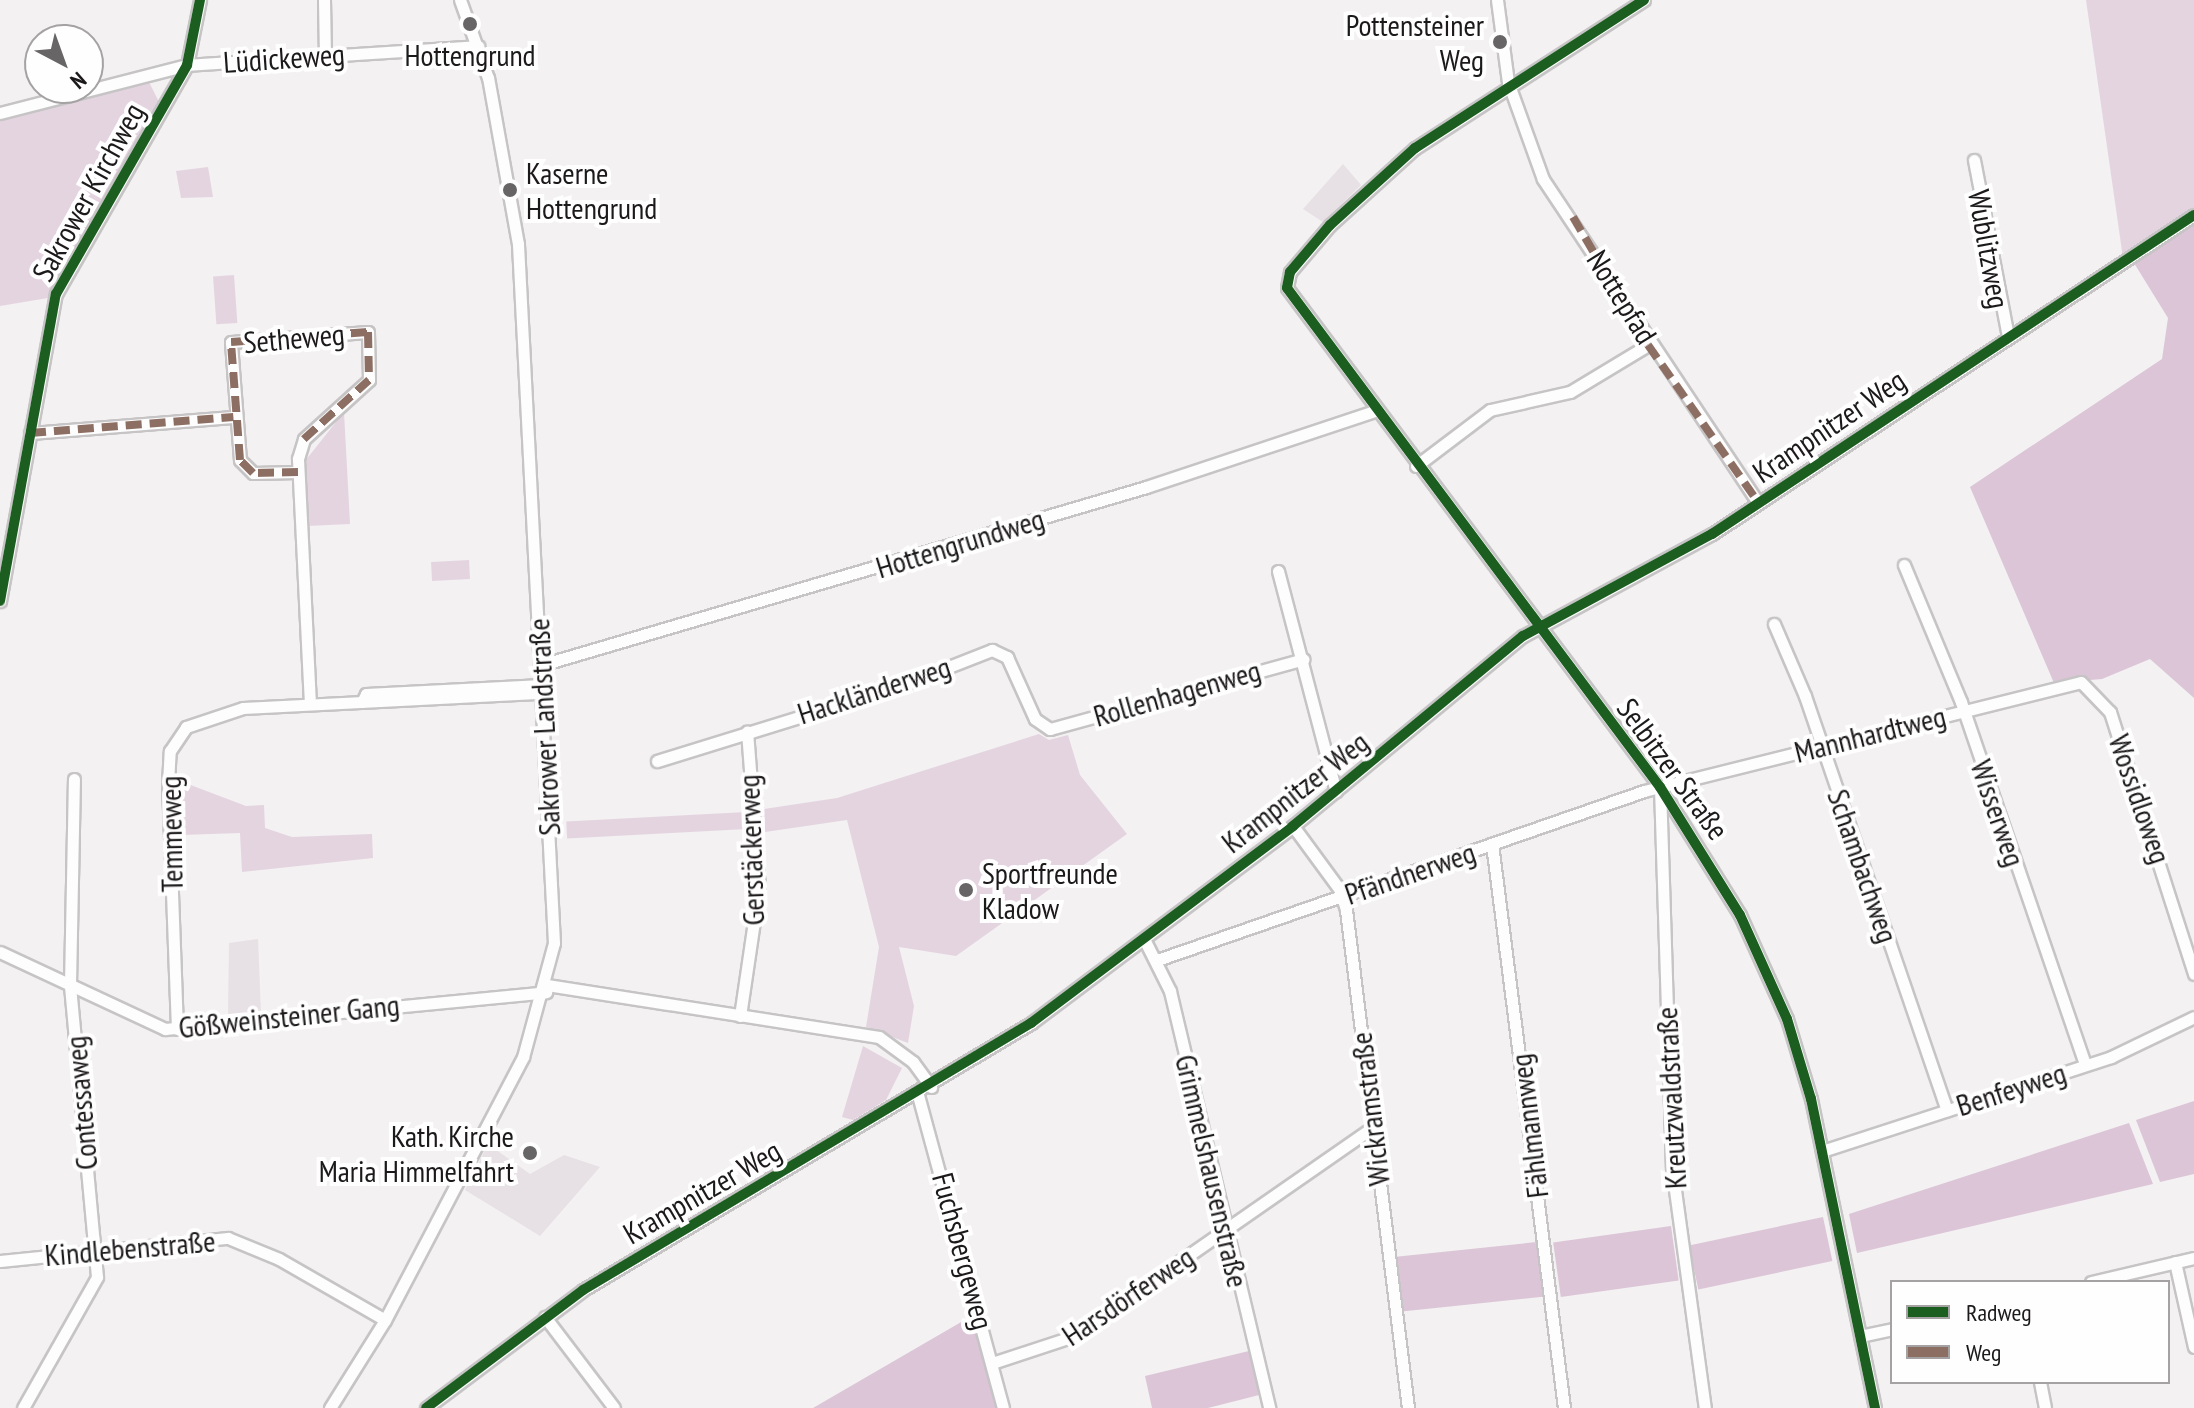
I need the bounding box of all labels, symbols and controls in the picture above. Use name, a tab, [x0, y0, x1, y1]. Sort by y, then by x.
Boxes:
place label: Pottensteiner Weg	[1346, 7, 1484, 78]
marker: Hottengrund	[461, 15, 479, 33]
north arrow	[24, 24, 104, 104]
marker: Pottensteiner Weg	[1491, 33, 1509, 51]
street label: Lüdickeweg	[222, 36, 346, 80]
place label: Hottengrund	[404, 37, 536, 73]
text: N	[65, 66, 92, 95]
street label: Sakrower Kirchweg	[24, 97, 152, 287]
place label: Kaserne Hottengrund	[526, 155, 657, 226]
marker: Kaserne Hottengrund	[501, 181, 519, 199]
street label: Wublitzweg	[1961, 187, 2017, 311]
street label: Nottepfad	[1579, 244, 1665, 350]
street label: Setheweg	[242, 316, 346, 360]
street label: Krampnitzer Weg	[1746, 362, 1912, 490]
street label: Hottengrundweg	[872, 500, 1048, 586]
street label: Sakrower Landstraße	[520, 617, 568, 837]
street label: Hackländerweg	[793, 648, 955, 732]
street label: Rollenhagenweg	[1089, 652, 1265, 734]
street label: Selbitzer Straße	[1610, 691, 1736, 847]
street label: Mannhardtweg	[1791, 698, 1949, 770]
street label: Krampnitzer Weg	[1214, 723, 1376, 861]
street label: Wossidloweg	[2101, 730, 2179, 868]
street label: Wisserweg	[1963, 755, 2033, 871]
street label: Gerstäckerweg	[730, 774, 772, 926]
street label: Temmeweg	[152, 775, 190, 893]
street label: Schambachweg	[1820, 785, 1906, 947]
street label: Pfändnerweg	[1340, 834, 1480, 912]
place label: Sportfreunde Kladow	[982, 855, 1118, 926]
marker: Sportfreunde Kladow	[957, 881, 975, 899]
street label: Gößweinsteiner Gang	[177, 986, 401, 1046]
street label: Kreutzwaldstraße	[1648, 1006, 1694, 1190]
street label: Wickramstraße	[1343, 1030, 1397, 1188]
street label: Contessaweg	[57, 1035, 105, 1171]
street label: Grimmelshausenstraße	[1168, 1051, 1256, 1291]
street label: Fählmannweg	[1502, 1052, 1556, 1200]
street label: Benfeyweg	[1952, 1054, 2070, 1124]
place label: Kath. Kirche Maria Himmelfahrt	[319, 1118, 514, 1188]
street label: Krampnitzer Weg	[617, 1132, 787, 1252]
marker: Kath. Kirche Maria Himmelfahrt	[521, 1144, 539, 1162]
street label: Fuchsbergeweg	[925, 1169, 1001, 1333]
street label: Kindlebenstraße	[43, 1223, 217, 1273]
street label: Harsdörferweg	[1055, 1239, 1201, 1353]
legend	[1890, 1280, 2170, 1384]
text: Radweg	[1966, 1297, 2032, 1328]
text: Weg	[1966, 1337, 2001, 1368]

